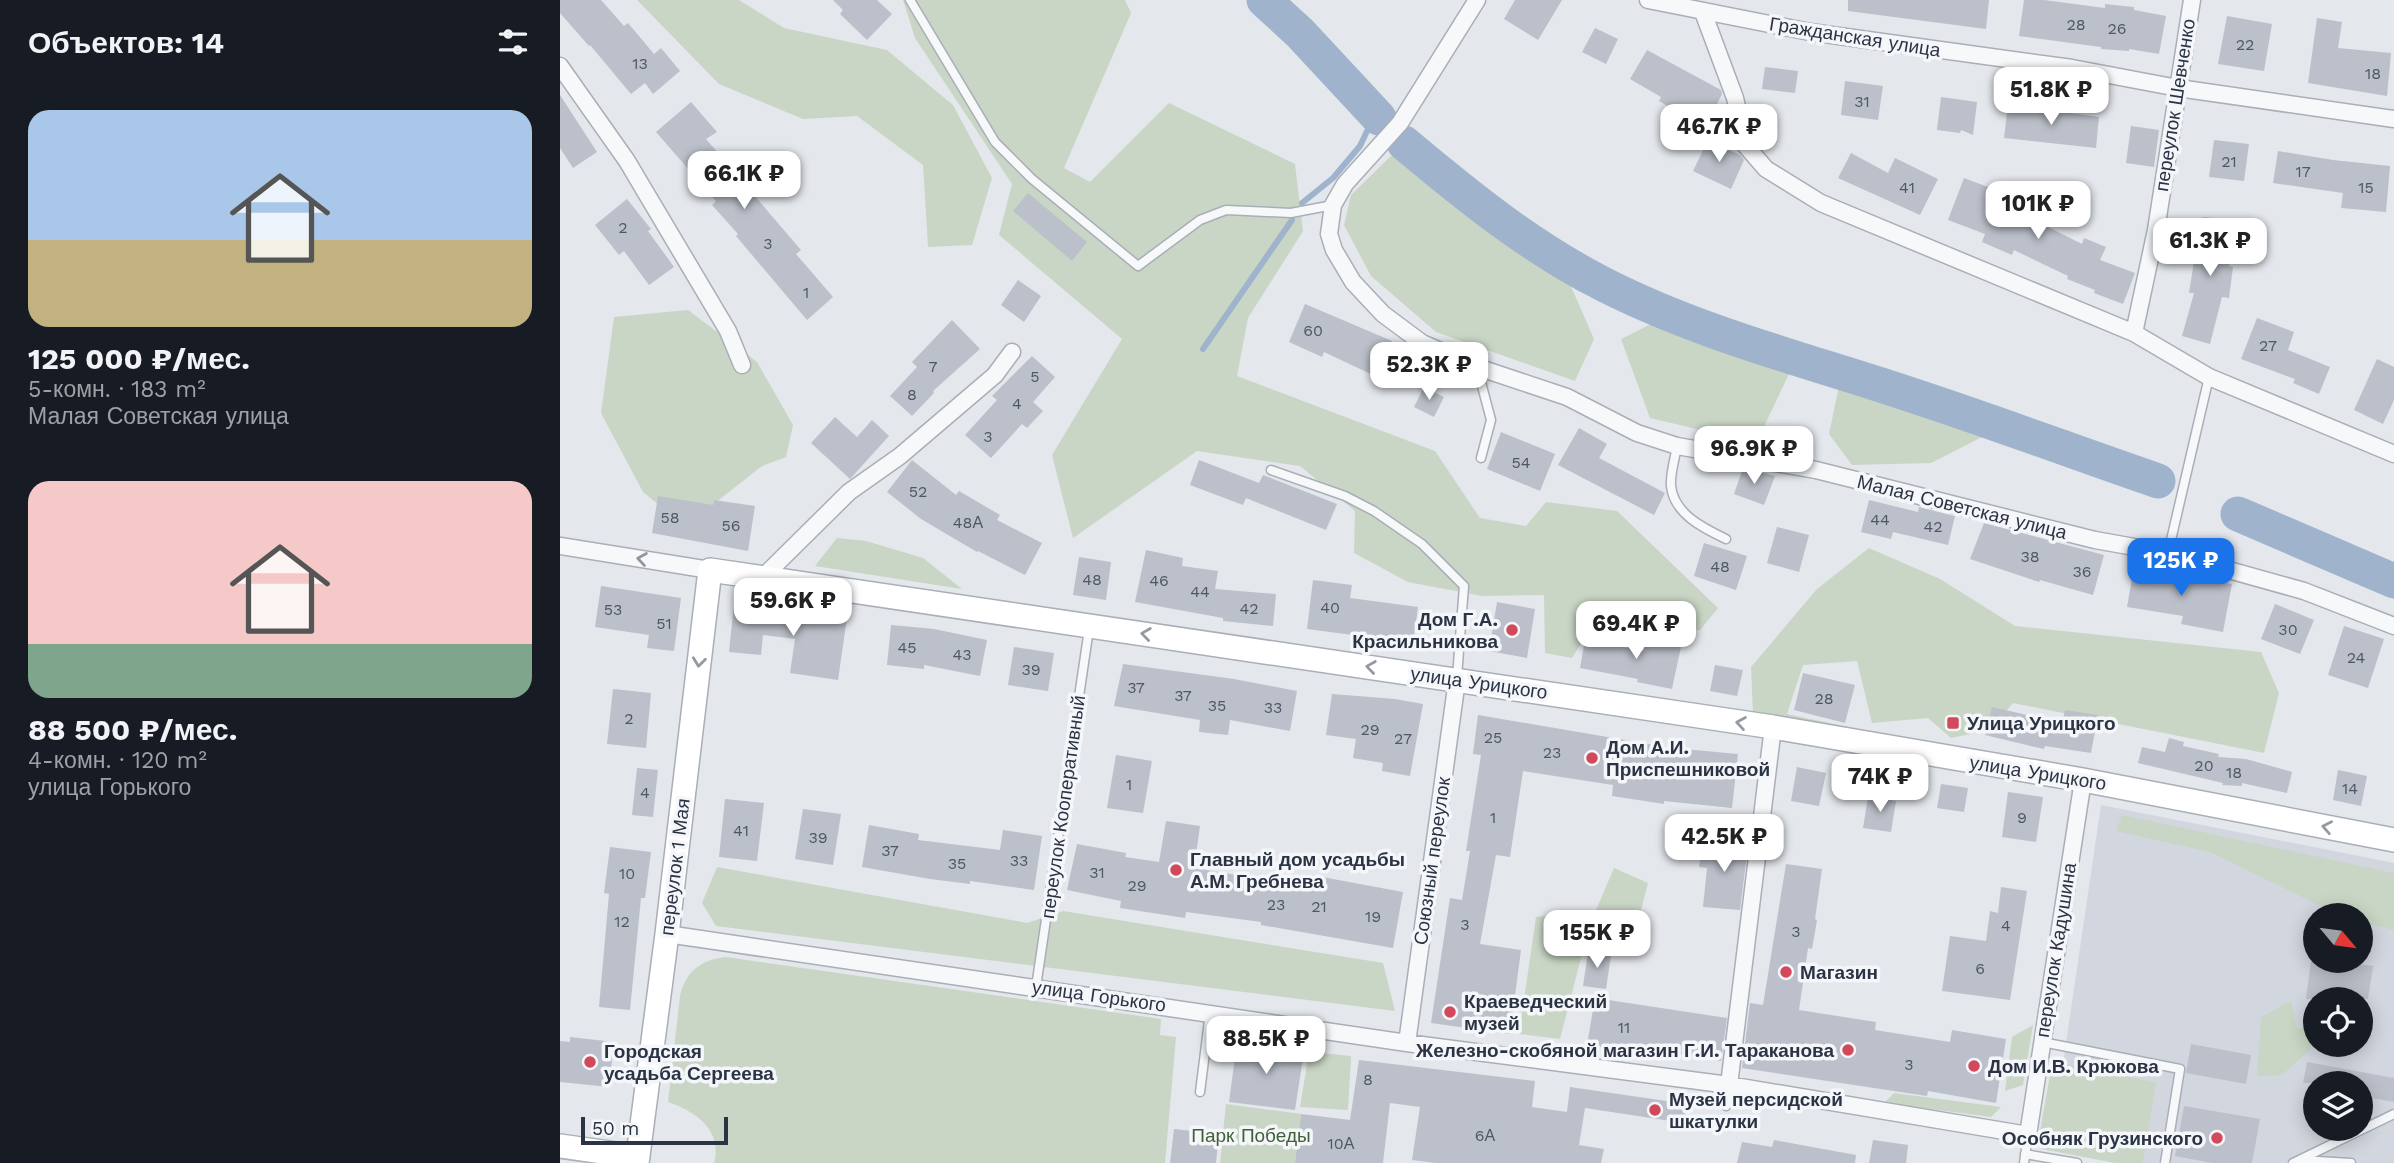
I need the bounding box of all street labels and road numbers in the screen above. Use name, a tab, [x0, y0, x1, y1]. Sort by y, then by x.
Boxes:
street label: Гражданская улица	[1768, 12, 1943, 62]
street label: переулок Шевченко	[2150, 17, 2200, 193]
street label: Малая Советская улица	[1855, 470, 2070, 544]
street label: улица Урицкого	[1409, 662, 1549, 704]
street label: переулок Кооперативный	[1036, 694, 1090, 920]
street label: улица Урицкого	[1968, 751, 2108, 795]
street label: Союзный переулок	[1409, 775, 1455, 947]
street label: переулок 1 Мая	[655, 797, 695, 937]
street label: переулок Кадушина	[2031, 861, 2081, 1039]
street label: улица Горького	[1031, 975, 1167, 1017]

